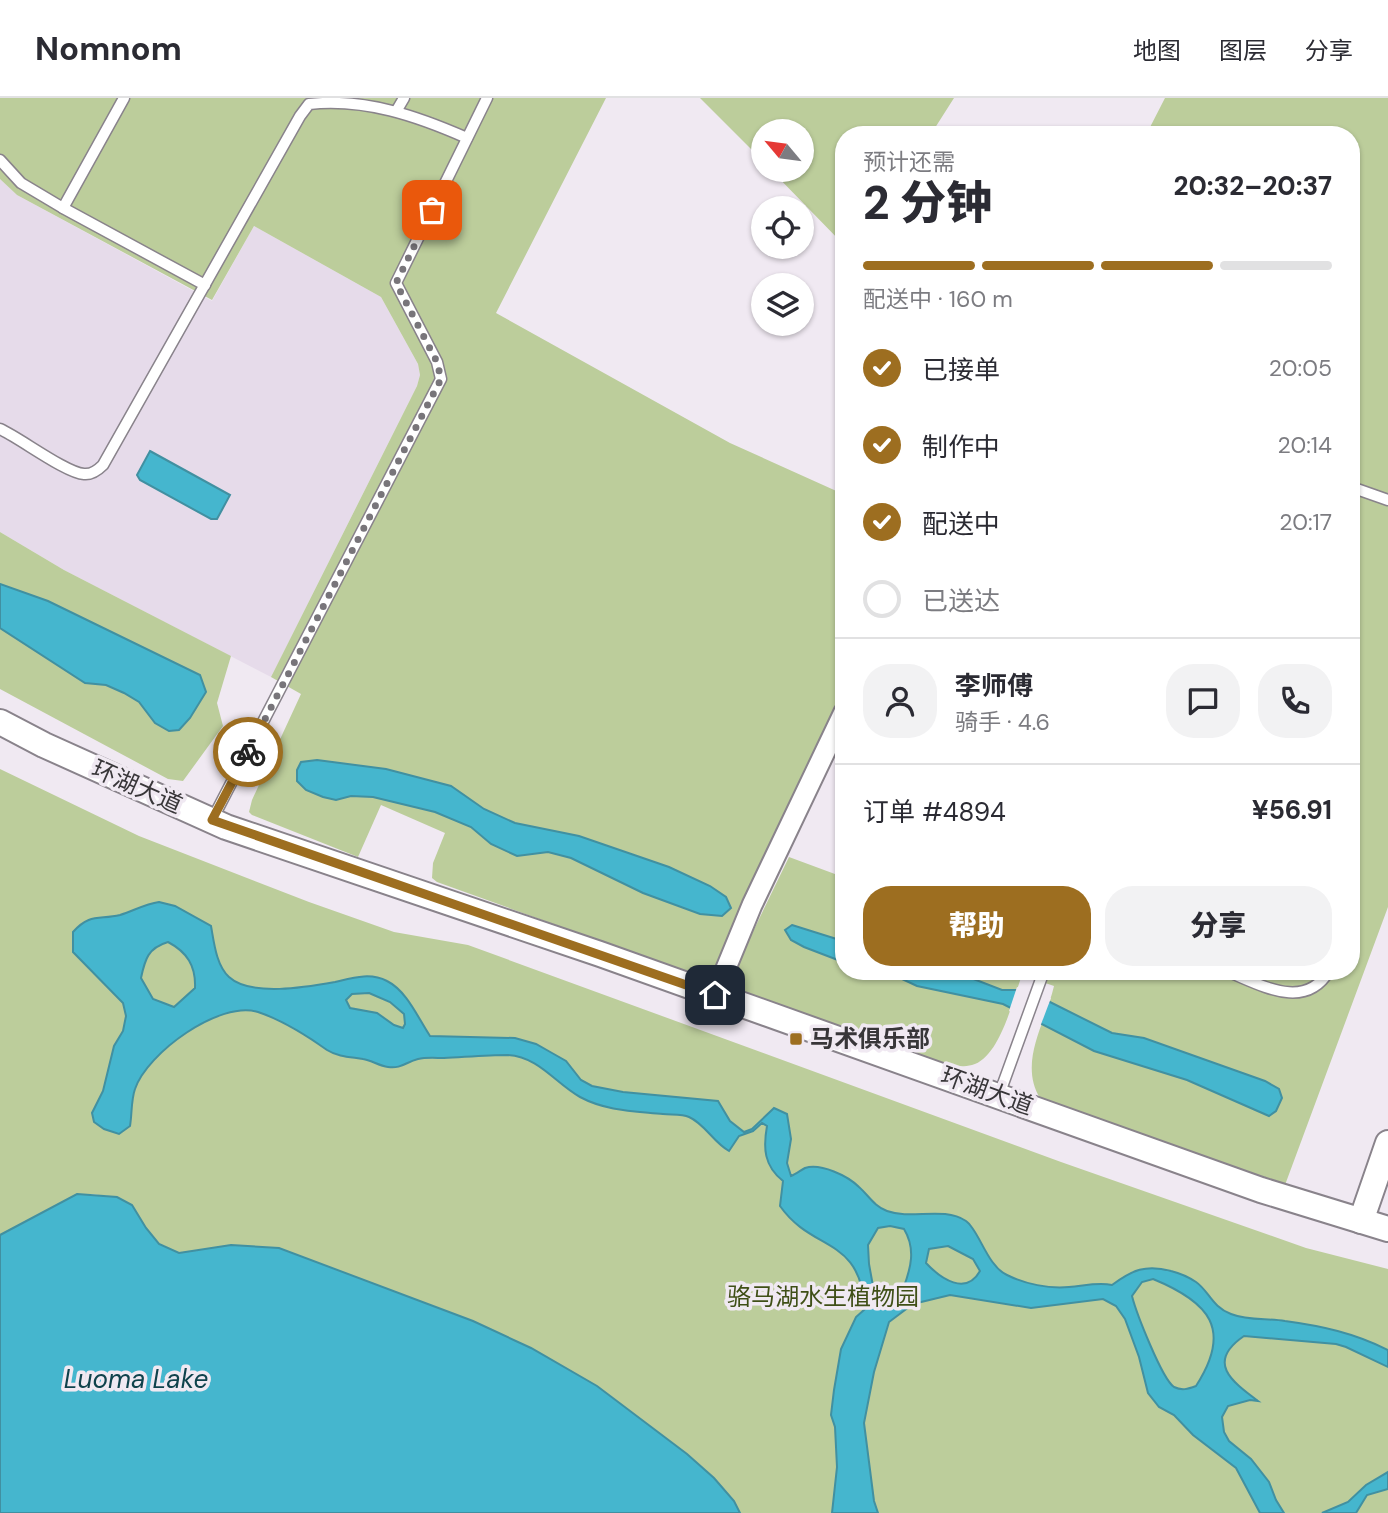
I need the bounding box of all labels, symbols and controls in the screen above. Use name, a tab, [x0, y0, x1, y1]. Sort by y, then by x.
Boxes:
text: Nomnom	[35, 27, 182, 70]
text: 地图	[1133, 35, 1181, 66]
text: 图层	[1219, 35, 1267, 66]
text: 分享	[1305, 35, 1353, 66]
north arrow	[751, 119, 814, 182]
map controls	[751, 119, 814, 336]
text: 预计还需	[863, 147, 955, 177]
text: 20:32–20:37	[1173, 169, 1332, 203]
text: 2 分钟	[863, 173, 992, 233]
pin	[402, 180, 462, 240]
icon: bag	[413, 191, 451, 229]
button: locate	[751, 196, 814, 259]
button: layers	[751, 273, 814, 336]
text: 配送中 · 160 m	[863, 284, 1013, 314]
icon: check	[863, 349, 901, 387]
text: 已接单	[922, 353, 1000, 387]
text: 20:05	[1269, 353, 1332, 383]
icon: check	[863, 426, 901, 464]
text: 制作中	[922, 430, 1000, 464]
text: 20:14	[1277, 430, 1332, 460]
icon: check	[863, 503, 901, 541]
text: 配送中	[922, 507, 1000, 541]
text: 20:17	[1279, 507, 1332, 537]
text: 已送达	[922, 584, 1000, 618]
button: person	[863, 664, 937, 738]
button: chat	[1166, 664, 1240, 738]
button: phone	[1258, 664, 1332, 738]
text: 李师傅	[955, 669, 1033, 703]
text: 骑手 · 4.6	[955, 707, 1050, 737]
courier	[213, 717, 283, 787]
icon: bike	[229, 733, 267, 771]
street label: 环湖大道	[87, 753, 187, 820]
text: ¥56.91	[1252, 793, 1332, 827]
text: 订单 #4894	[863, 795, 1006, 829]
button: 帮助	[863, 886, 1091, 966]
button: 分享	[1105, 886, 1332, 966]
pin	[685, 965, 745, 1025]
icon: home	[696, 976, 734, 1014]
place label: 马术俱乐部	[810, 1023, 930, 1054]
marker: 马术俱乐部	[788, 1031, 804, 1047]
street label: 环湖大道	[937, 1060, 1038, 1122]
park label: 骆马湖水生植物园	[727, 1281, 919, 1312]
water label: Luoma Lake	[64, 1362, 208, 1396]

